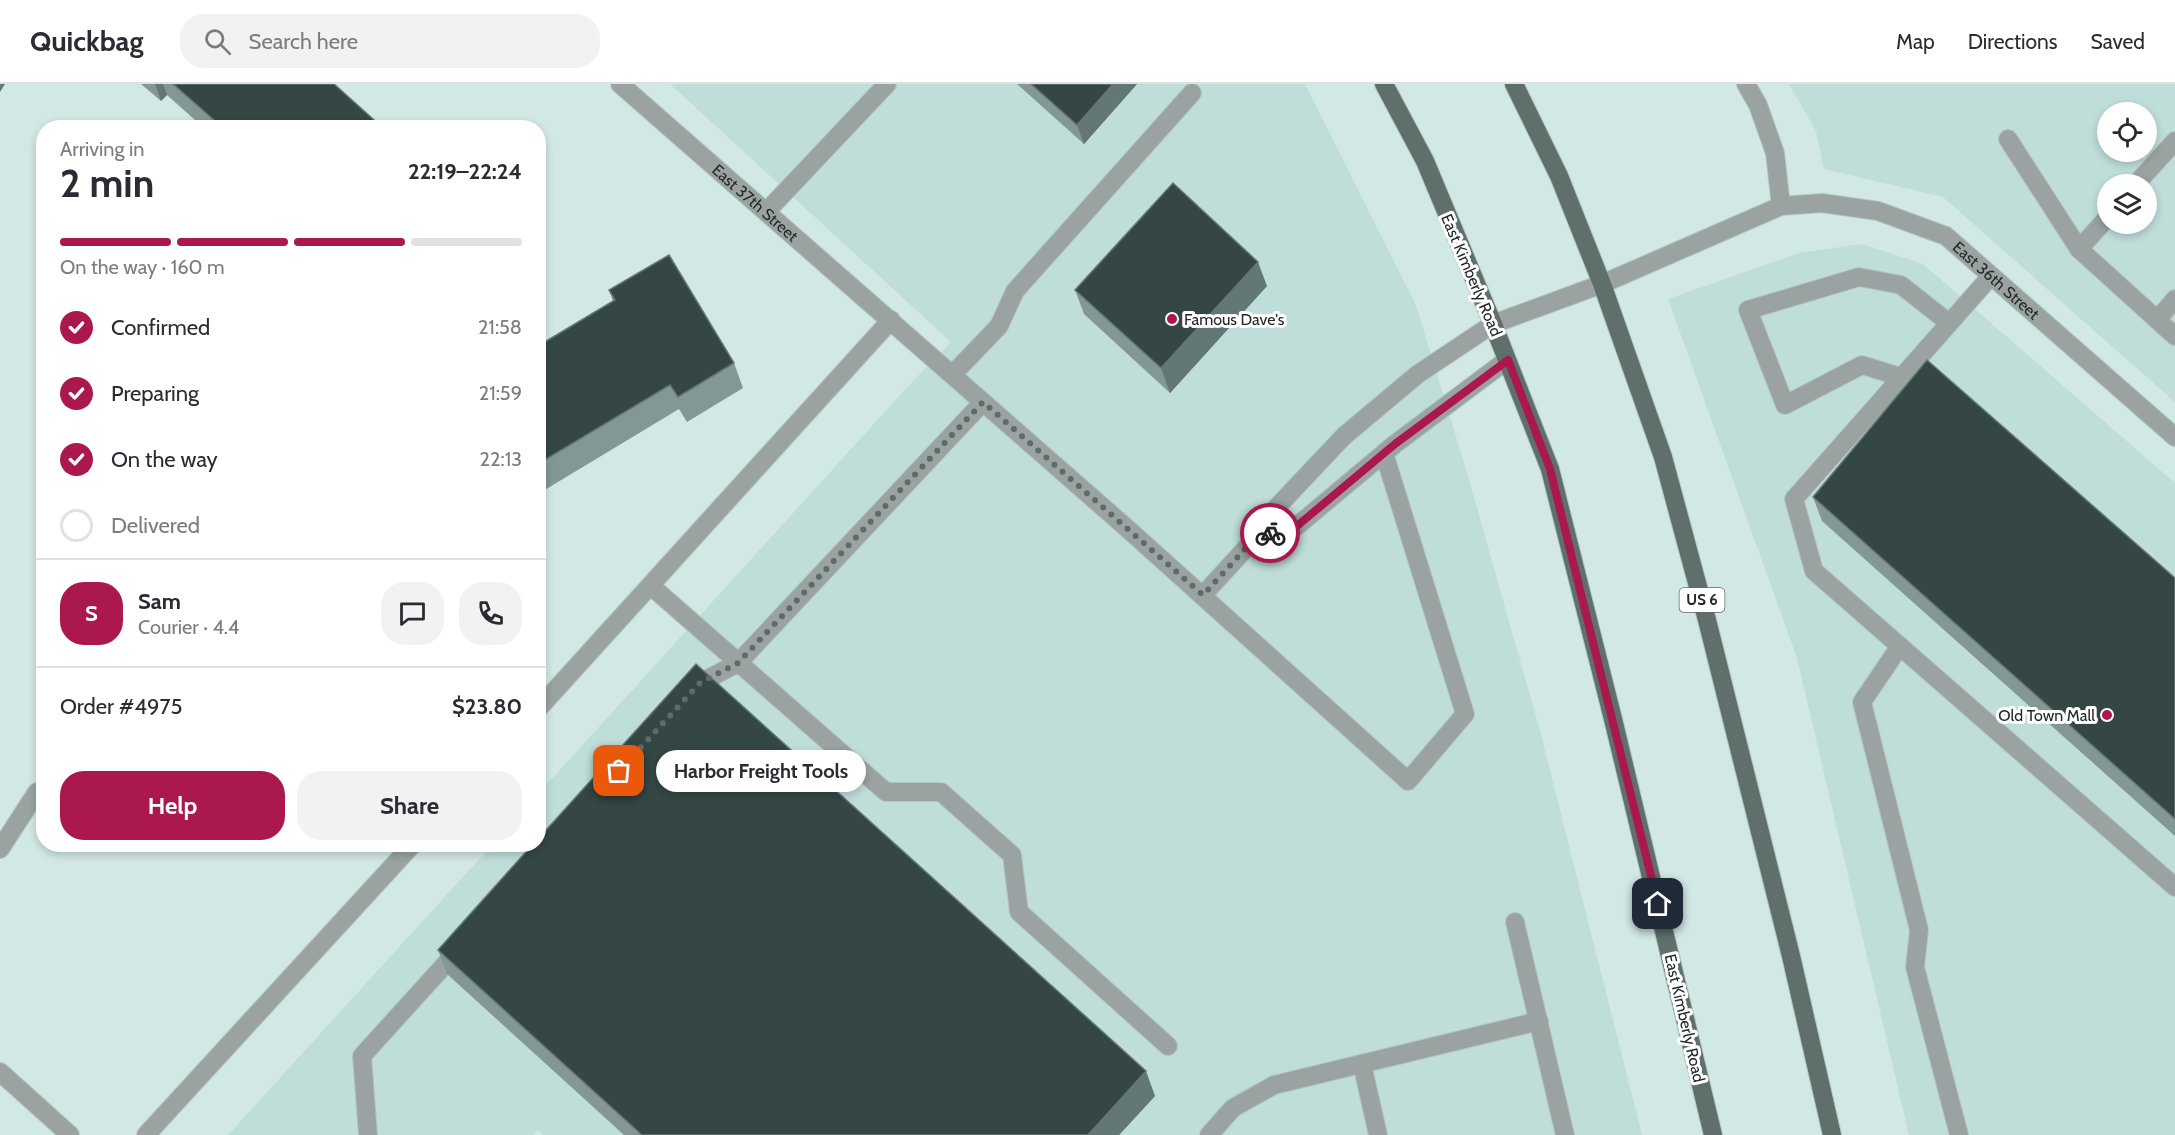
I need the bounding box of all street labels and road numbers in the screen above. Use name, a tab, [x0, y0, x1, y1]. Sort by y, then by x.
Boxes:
street label: East 37th Street	[708, 160, 802, 246]
street label: East Kimberly Road	[1437, 211, 1506, 339]
street label: East 36th Street	[1949, 238, 2044, 324]
road number: US 6	[1680, 588, 1724, 612]
street label: East Kimberly Road	[1660, 952, 1709, 1084]

